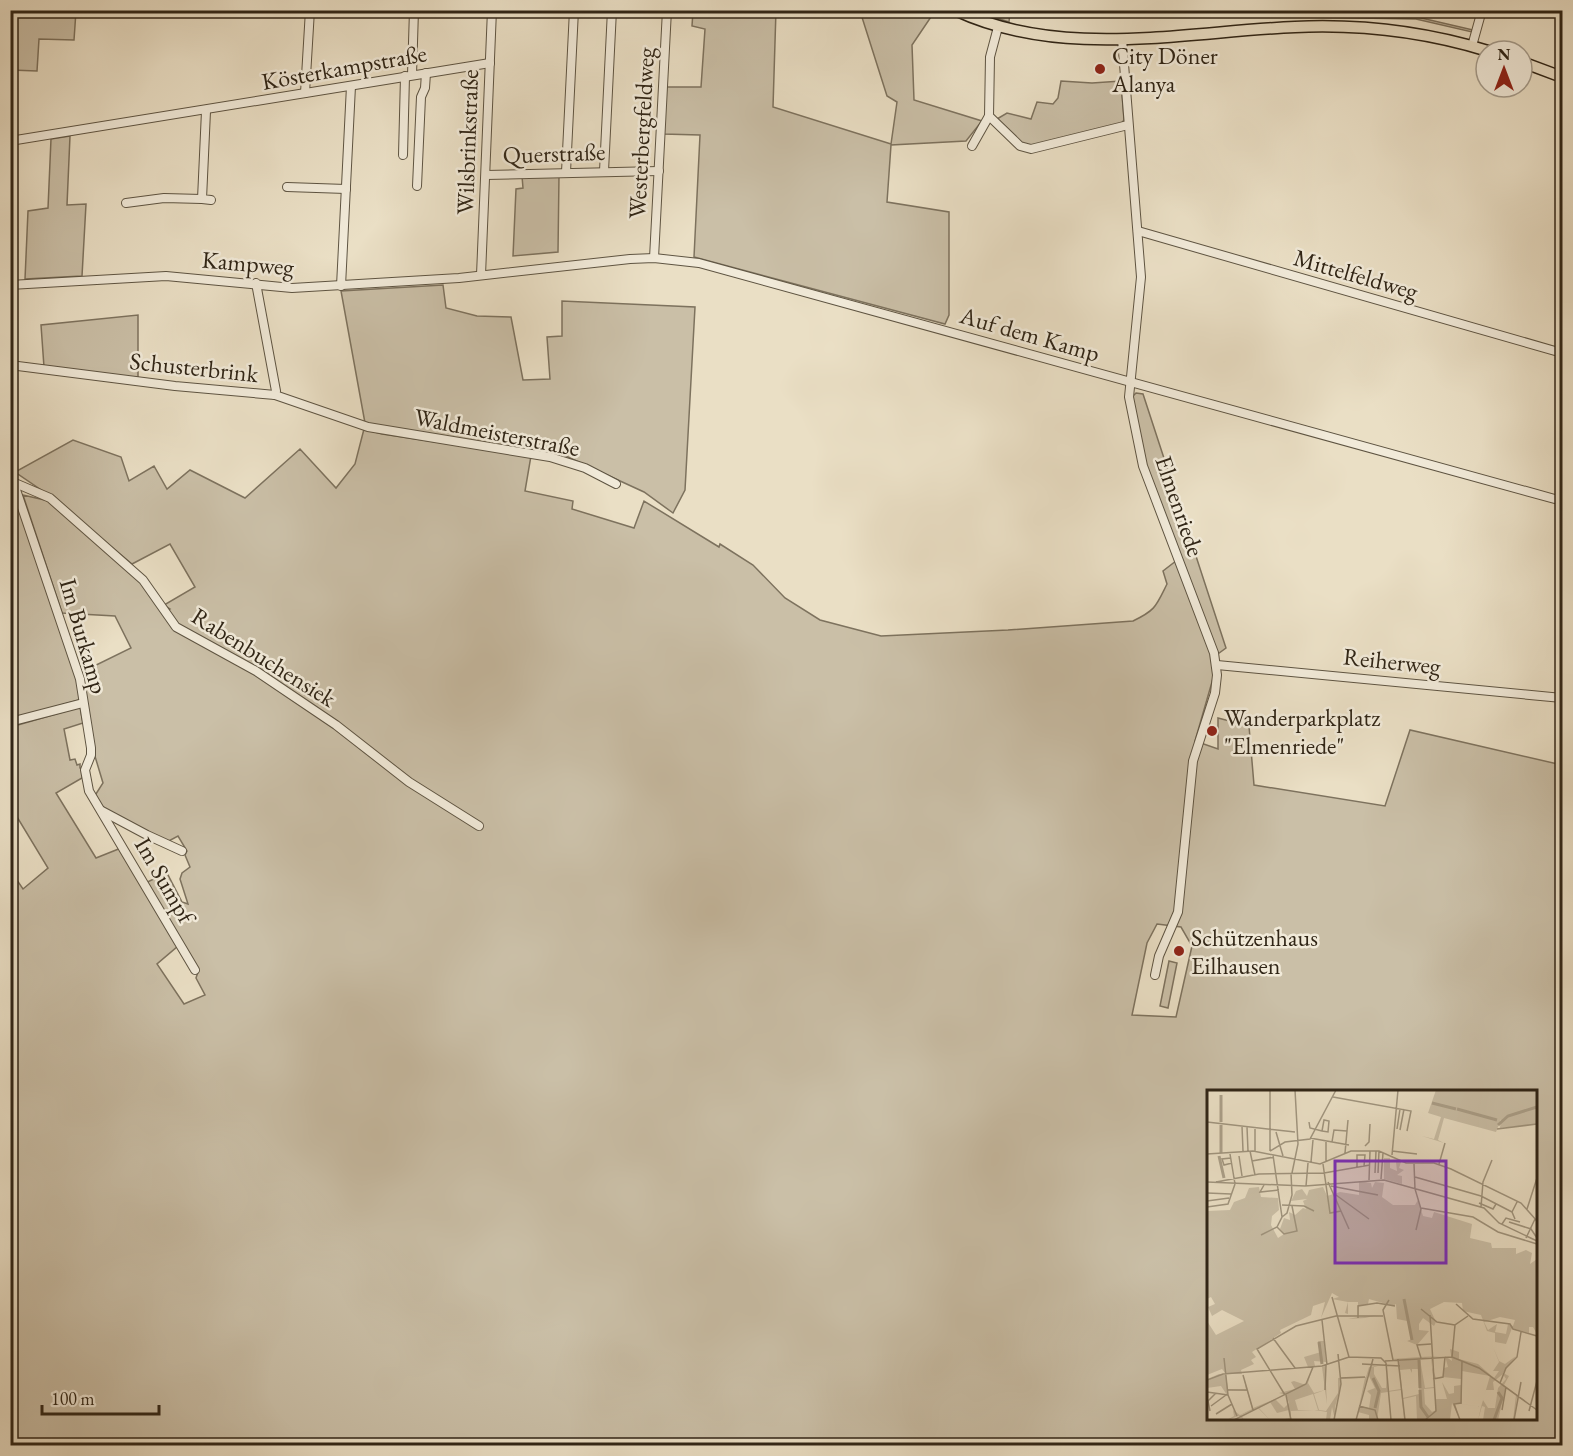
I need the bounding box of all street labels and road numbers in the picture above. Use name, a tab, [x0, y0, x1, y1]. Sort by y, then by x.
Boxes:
street label: Kösterkampstraße	[259, 37, 429, 97]
street label: Westerbergfeldweg	[621, 46, 661, 220]
street label: Wilsbrinkstraße	[449, 69, 485, 215]
street label: Querstraße	[502, 136, 606, 170]
street label: Mittelfeldweg	[1290, 242, 1422, 307]
street label: Kampweg	[201, 244, 296, 283]
street label: Auf dem Kamp	[956, 299, 1103, 369]
street label: Schusterbrink	[128, 345, 260, 389]
street label: Waldmeisterstraße	[412, 401, 582, 463]
street label: Elmenriede	[1148, 452, 1212, 560]
street label: Im Burkamp	[53, 575, 115, 697]
street label: Rabenbuchensiek	[186, 600, 343, 714]
street label: Reiherweg	[1342, 640, 1443, 682]
street label: Im Sumpf	[128, 831, 204, 931]

